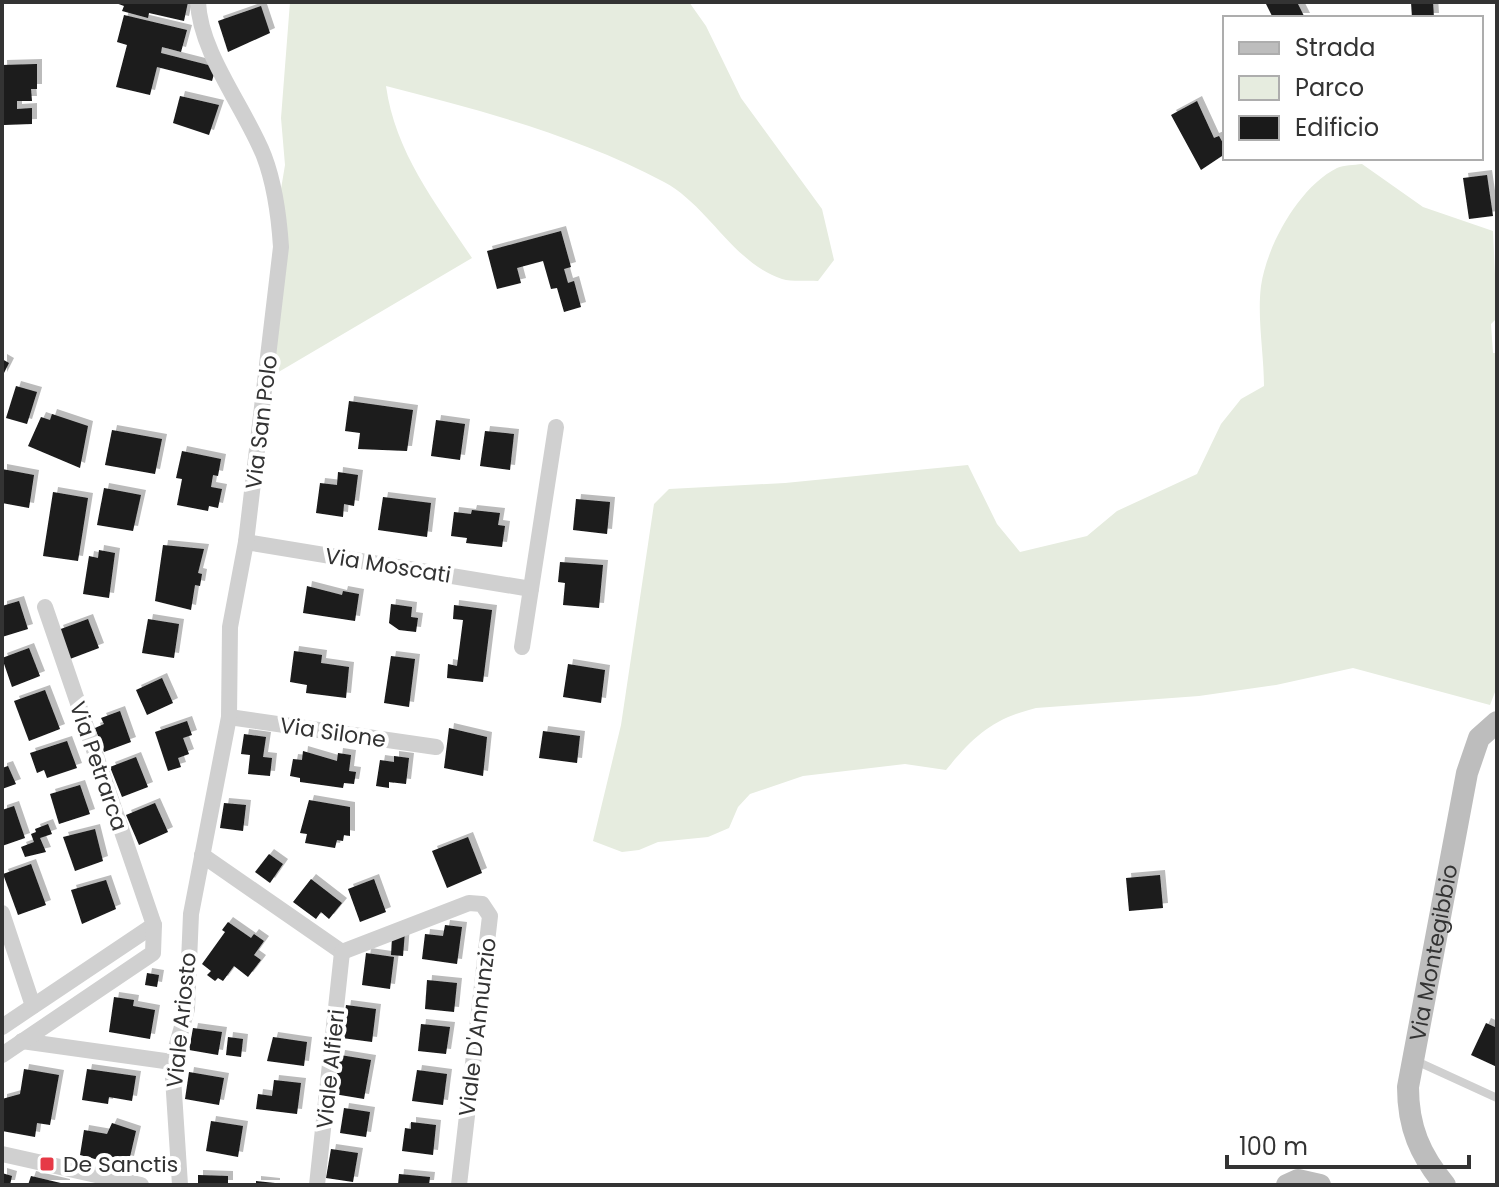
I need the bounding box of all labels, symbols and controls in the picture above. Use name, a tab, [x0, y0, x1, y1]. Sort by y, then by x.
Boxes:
legend	[1223, 16, 1483, 160]
text: Strada	[1295, 31, 1375, 64]
text: Parco	[1295, 71, 1364, 104]
text: Edificio	[1295, 111, 1379, 144]
street label: Via San Polo	[238, 353, 285, 491]
street label: Via Moscati	[323, 540, 453, 591]
street label: Via Petrarca	[62, 697, 135, 835]
street label: Via Silone	[278, 710, 388, 755]
street label: Via Montegibbio	[1402, 862, 1466, 1044]
street label: Viale D'Annunzio	[451, 936, 504, 1118]
street label: Viale Ariosto	[159, 951, 204, 1089]
street label: Viale Alfieri	[309, 1008, 352, 1130]
scale bar	[1227, 1119, 1469, 1169]
text: 100 m	[1239, 1130, 1308, 1163]
place label: De Sanctis	[63, 1149, 178, 1180]
marker: De Sanctis	[38, 1155, 56, 1173]

